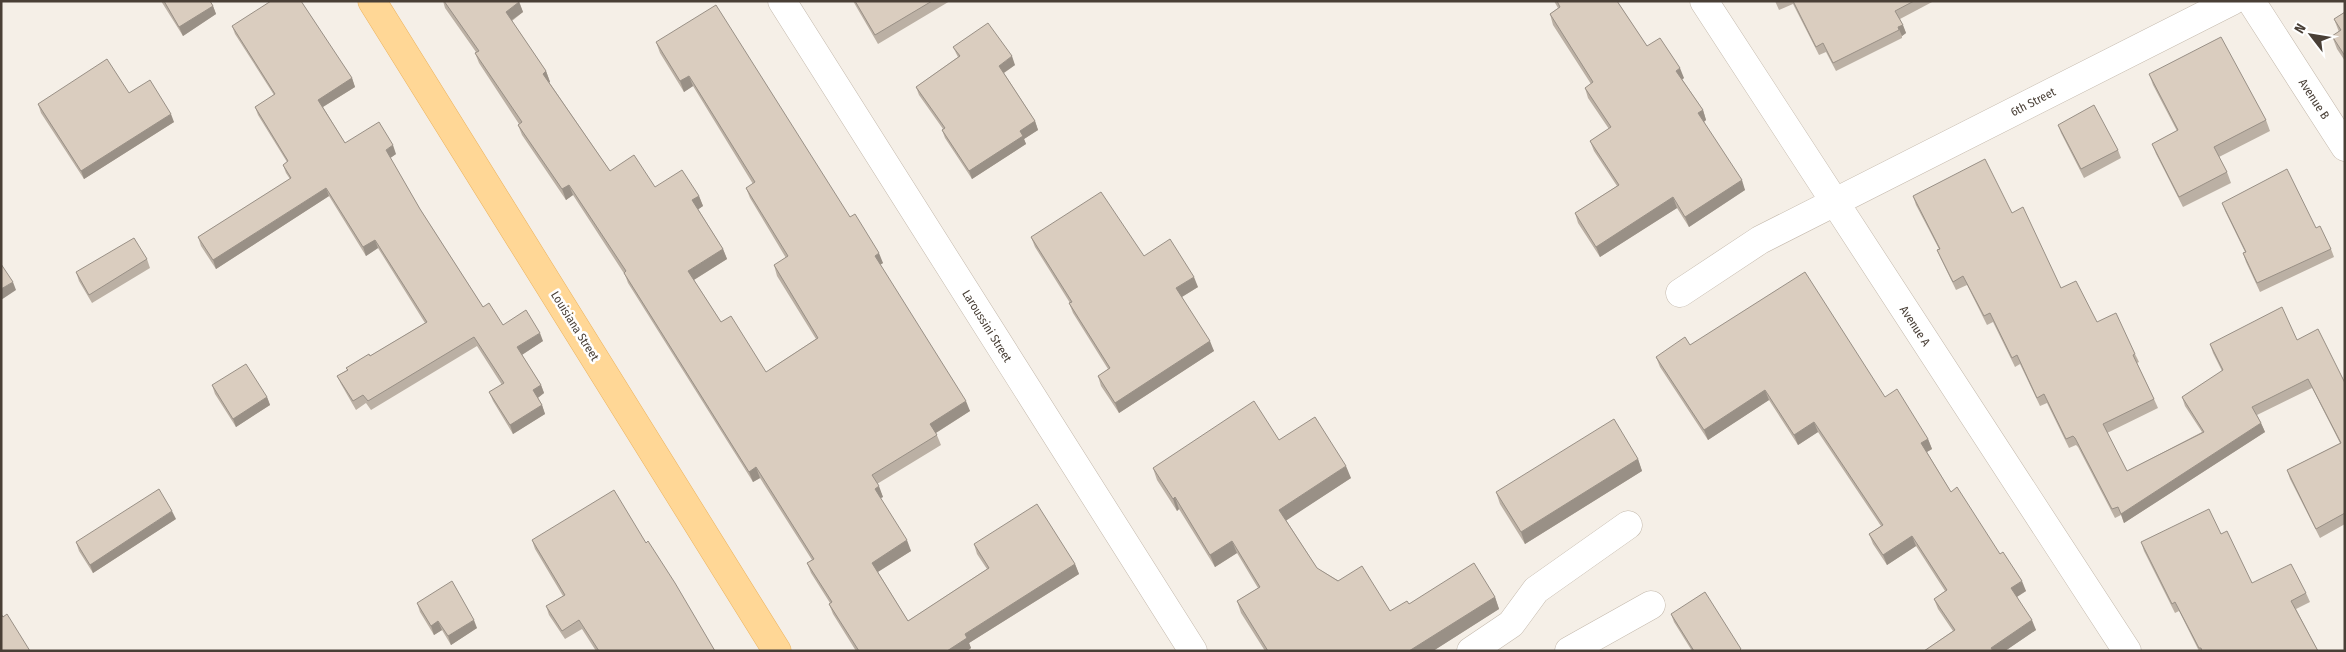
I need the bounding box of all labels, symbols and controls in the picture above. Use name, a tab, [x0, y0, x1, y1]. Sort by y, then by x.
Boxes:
north arrow	[2286, 10, 2336, 60]
text: N	[2291, 21, 2310, 37]
street label: Avenue B	[2296, 76, 2332, 122]
street label: 6th Street	[2008, 85, 2058, 119]
street label: Laroussini Street	[959, 287, 1015, 365]
street label: Louisiana Street	[548, 289, 602, 363]
street label: Avenue A	[1897, 303, 1934, 349]

